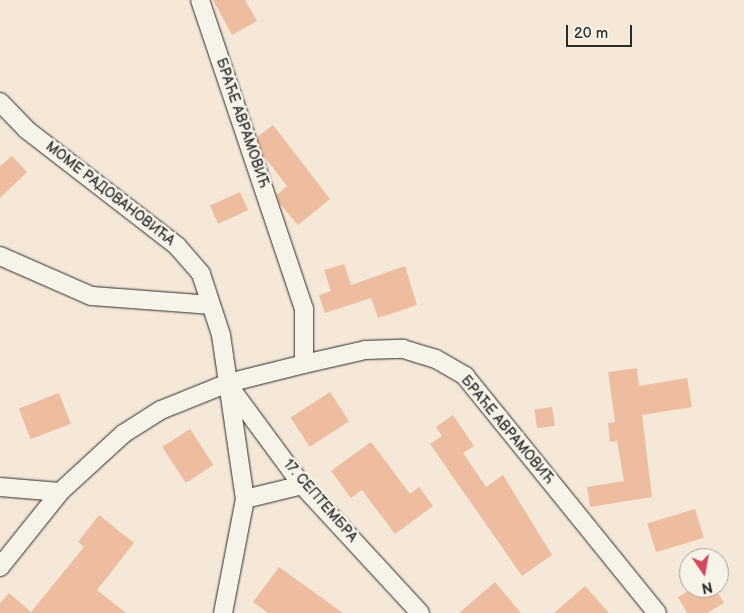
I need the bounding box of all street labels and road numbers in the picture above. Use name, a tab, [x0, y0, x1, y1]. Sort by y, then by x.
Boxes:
street label: БРАЋЕ АВРАМОВИЋ	[212, 56, 272, 190]
street label: МОМЕ РАДОВАНОВИЋА	[42, 138, 178, 250]
street label: БРАЋЕ АВРАМОВИЋ	[457, 373, 557, 487]
street label: 17. СЕПТЕМБРА	[280, 456, 360, 546]

